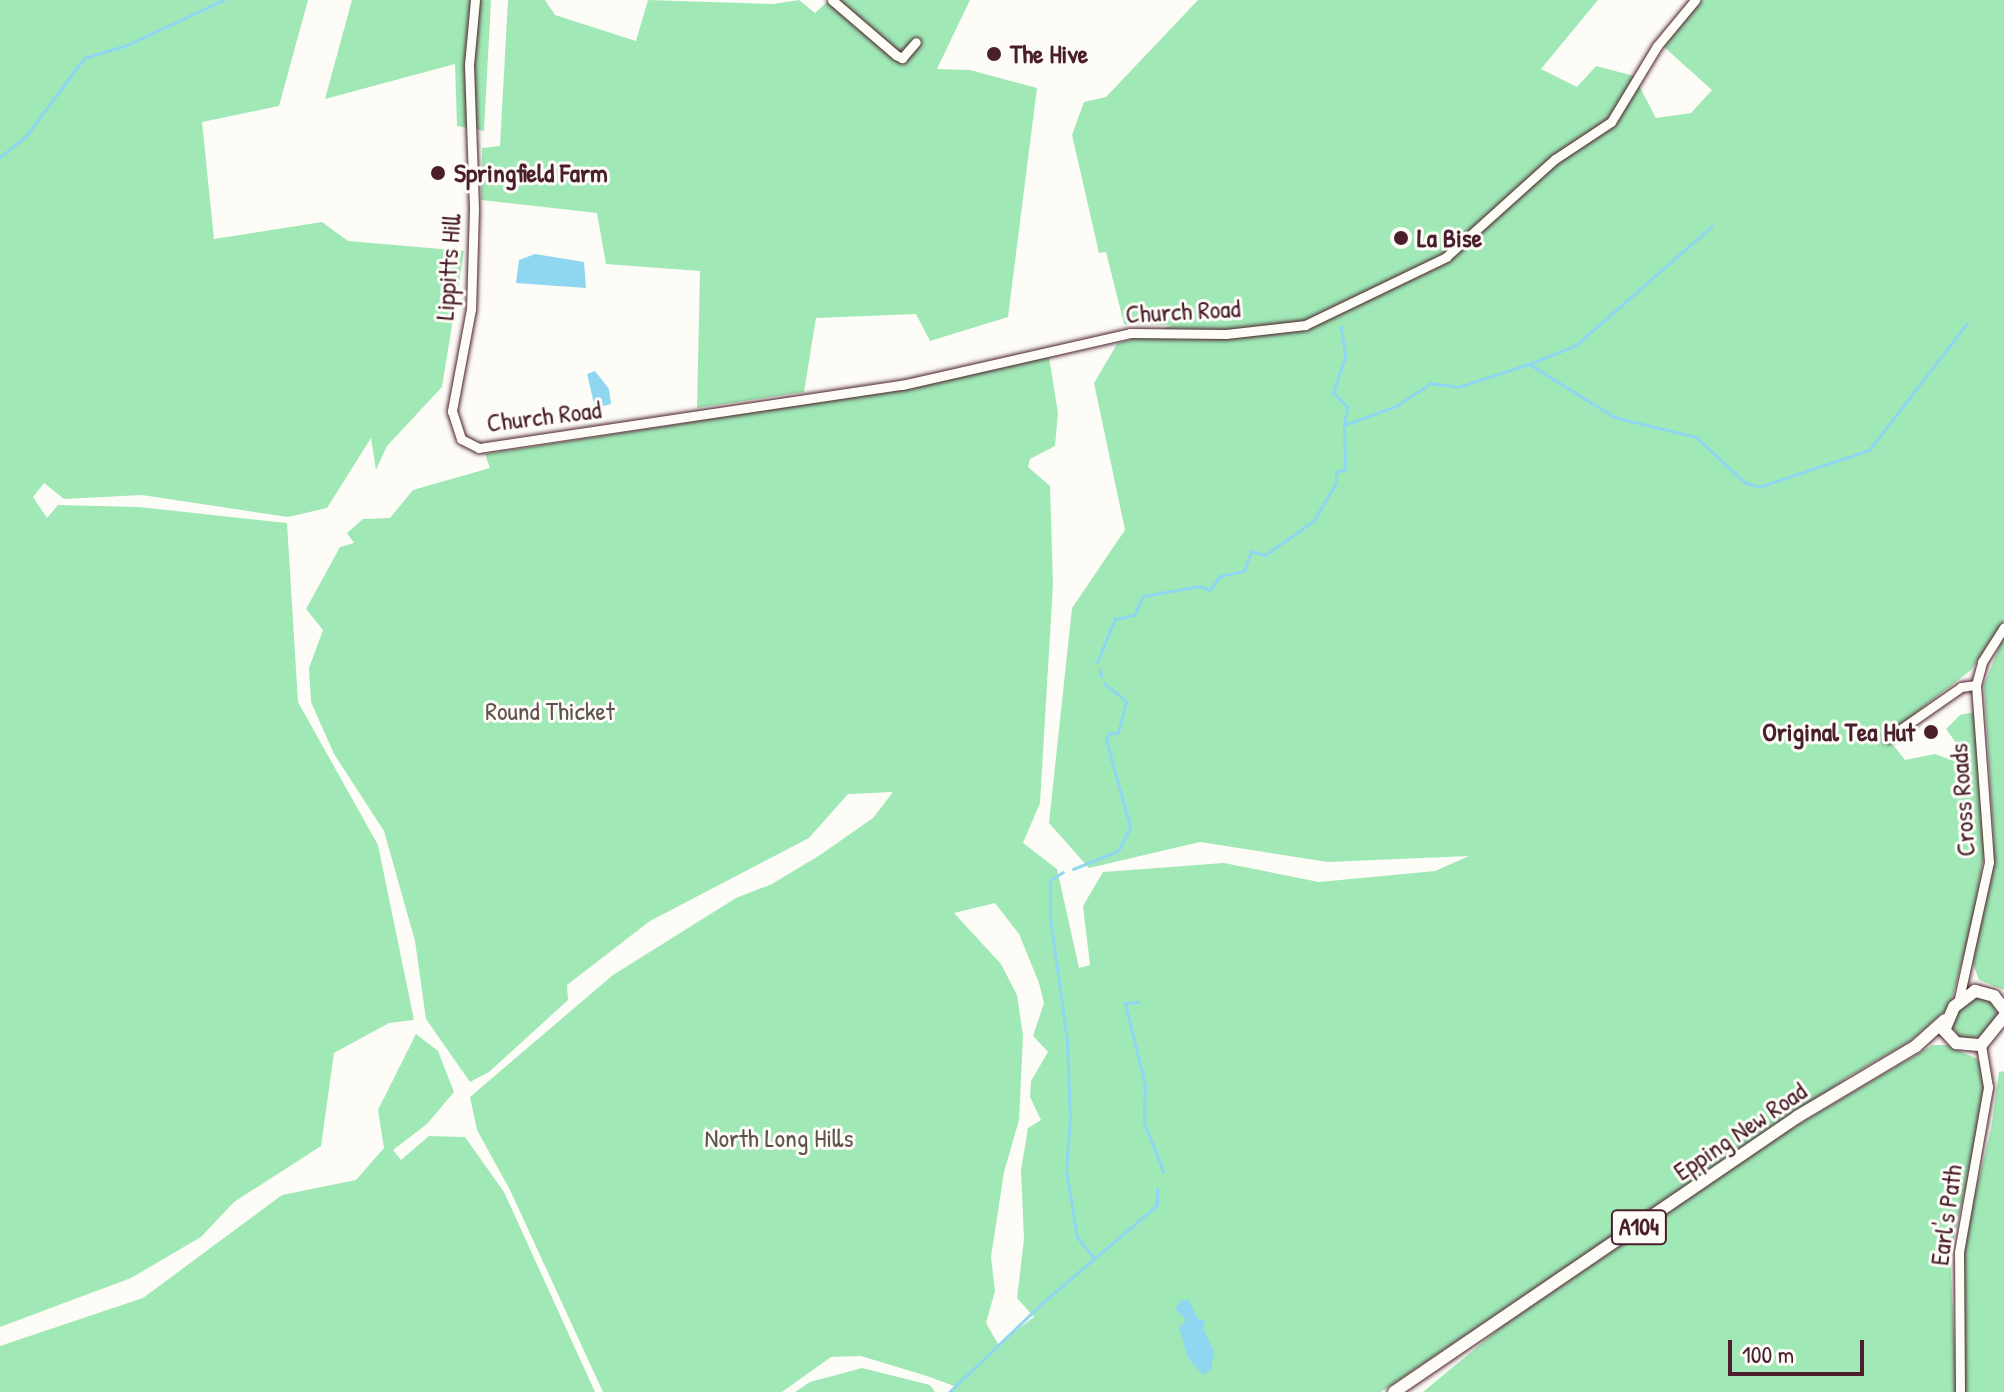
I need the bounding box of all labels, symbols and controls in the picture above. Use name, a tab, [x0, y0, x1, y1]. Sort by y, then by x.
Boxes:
place label: The Hive	[1010, 38, 1088, 70]
marker: The Hive	[985, 45, 1003, 63]
place label: Springfield Farm	[454, 157, 608, 189]
marker: Springfield Farm	[429, 164, 447, 182]
street label: Lippitts Hill	[429, 213, 467, 321]
place label: La Bise	[1417, 222, 1482, 254]
marker: La Bise	[1392, 229, 1410, 247]
street label: Church Road	[1125, 292, 1241, 330]
street label: Church Road	[485, 393, 603, 439]
park label: Round Thicket	[485, 695, 615, 727]
place label: Original Tea Hut	[1762, 716, 1915, 748]
marker: Original Tea Hut	[1922, 723, 1940, 741]
street label: Cross Roads	[1942, 742, 1982, 858]
street label: Epping New Road	[1668, 1075, 1812, 1187]
park label: North Long Hills	[705, 1122, 853, 1154]
street label: Earl's Path	[1923, 1163, 1969, 1267]
road number: A104	[1609, 1207, 1669, 1247]
scale bar	[1732, 1324, 1868, 1374]
text: 100 m	[1742, 1338, 1794, 1370]

